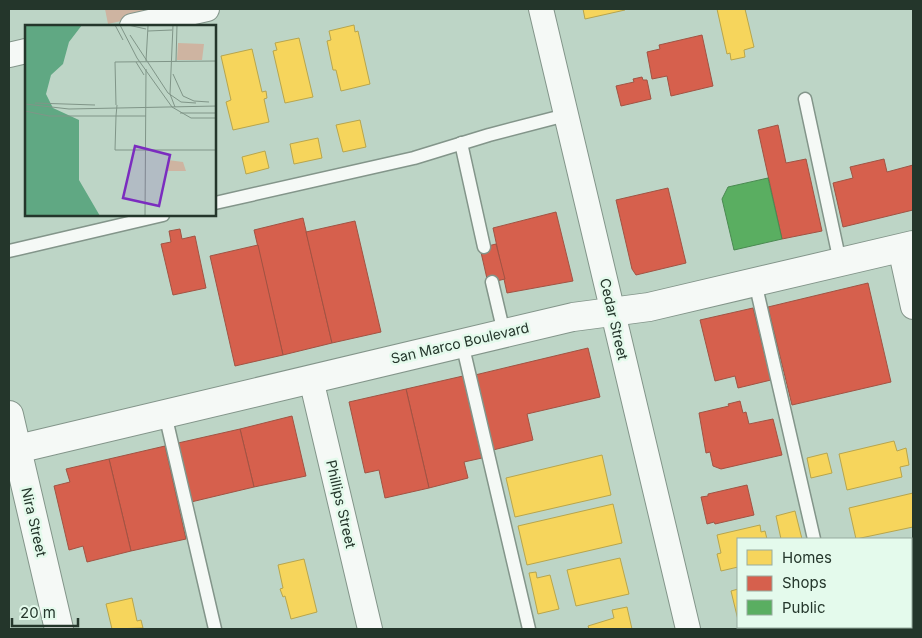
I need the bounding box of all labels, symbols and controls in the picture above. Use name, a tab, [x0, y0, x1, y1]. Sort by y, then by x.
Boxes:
inset map	[25, 25, 216, 216]
street label: Cedar Street	[597, 276, 632, 362]
street label: San Marco Boulevard	[389, 318, 531, 367]
street label: Phillips Street	[323, 458, 360, 550]
street label: Nira Street	[18, 486, 51, 559]
legend	[737, 538, 912, 628]
text: Homes	[782, 548, 832, 567]
text: Shops	[782, 573, 827, 592]
scale bar	[12, 596, 79, 628]
text: Public	[782, 598, 825, 617]
text: 20 m	[20, 603, 56, 622]

